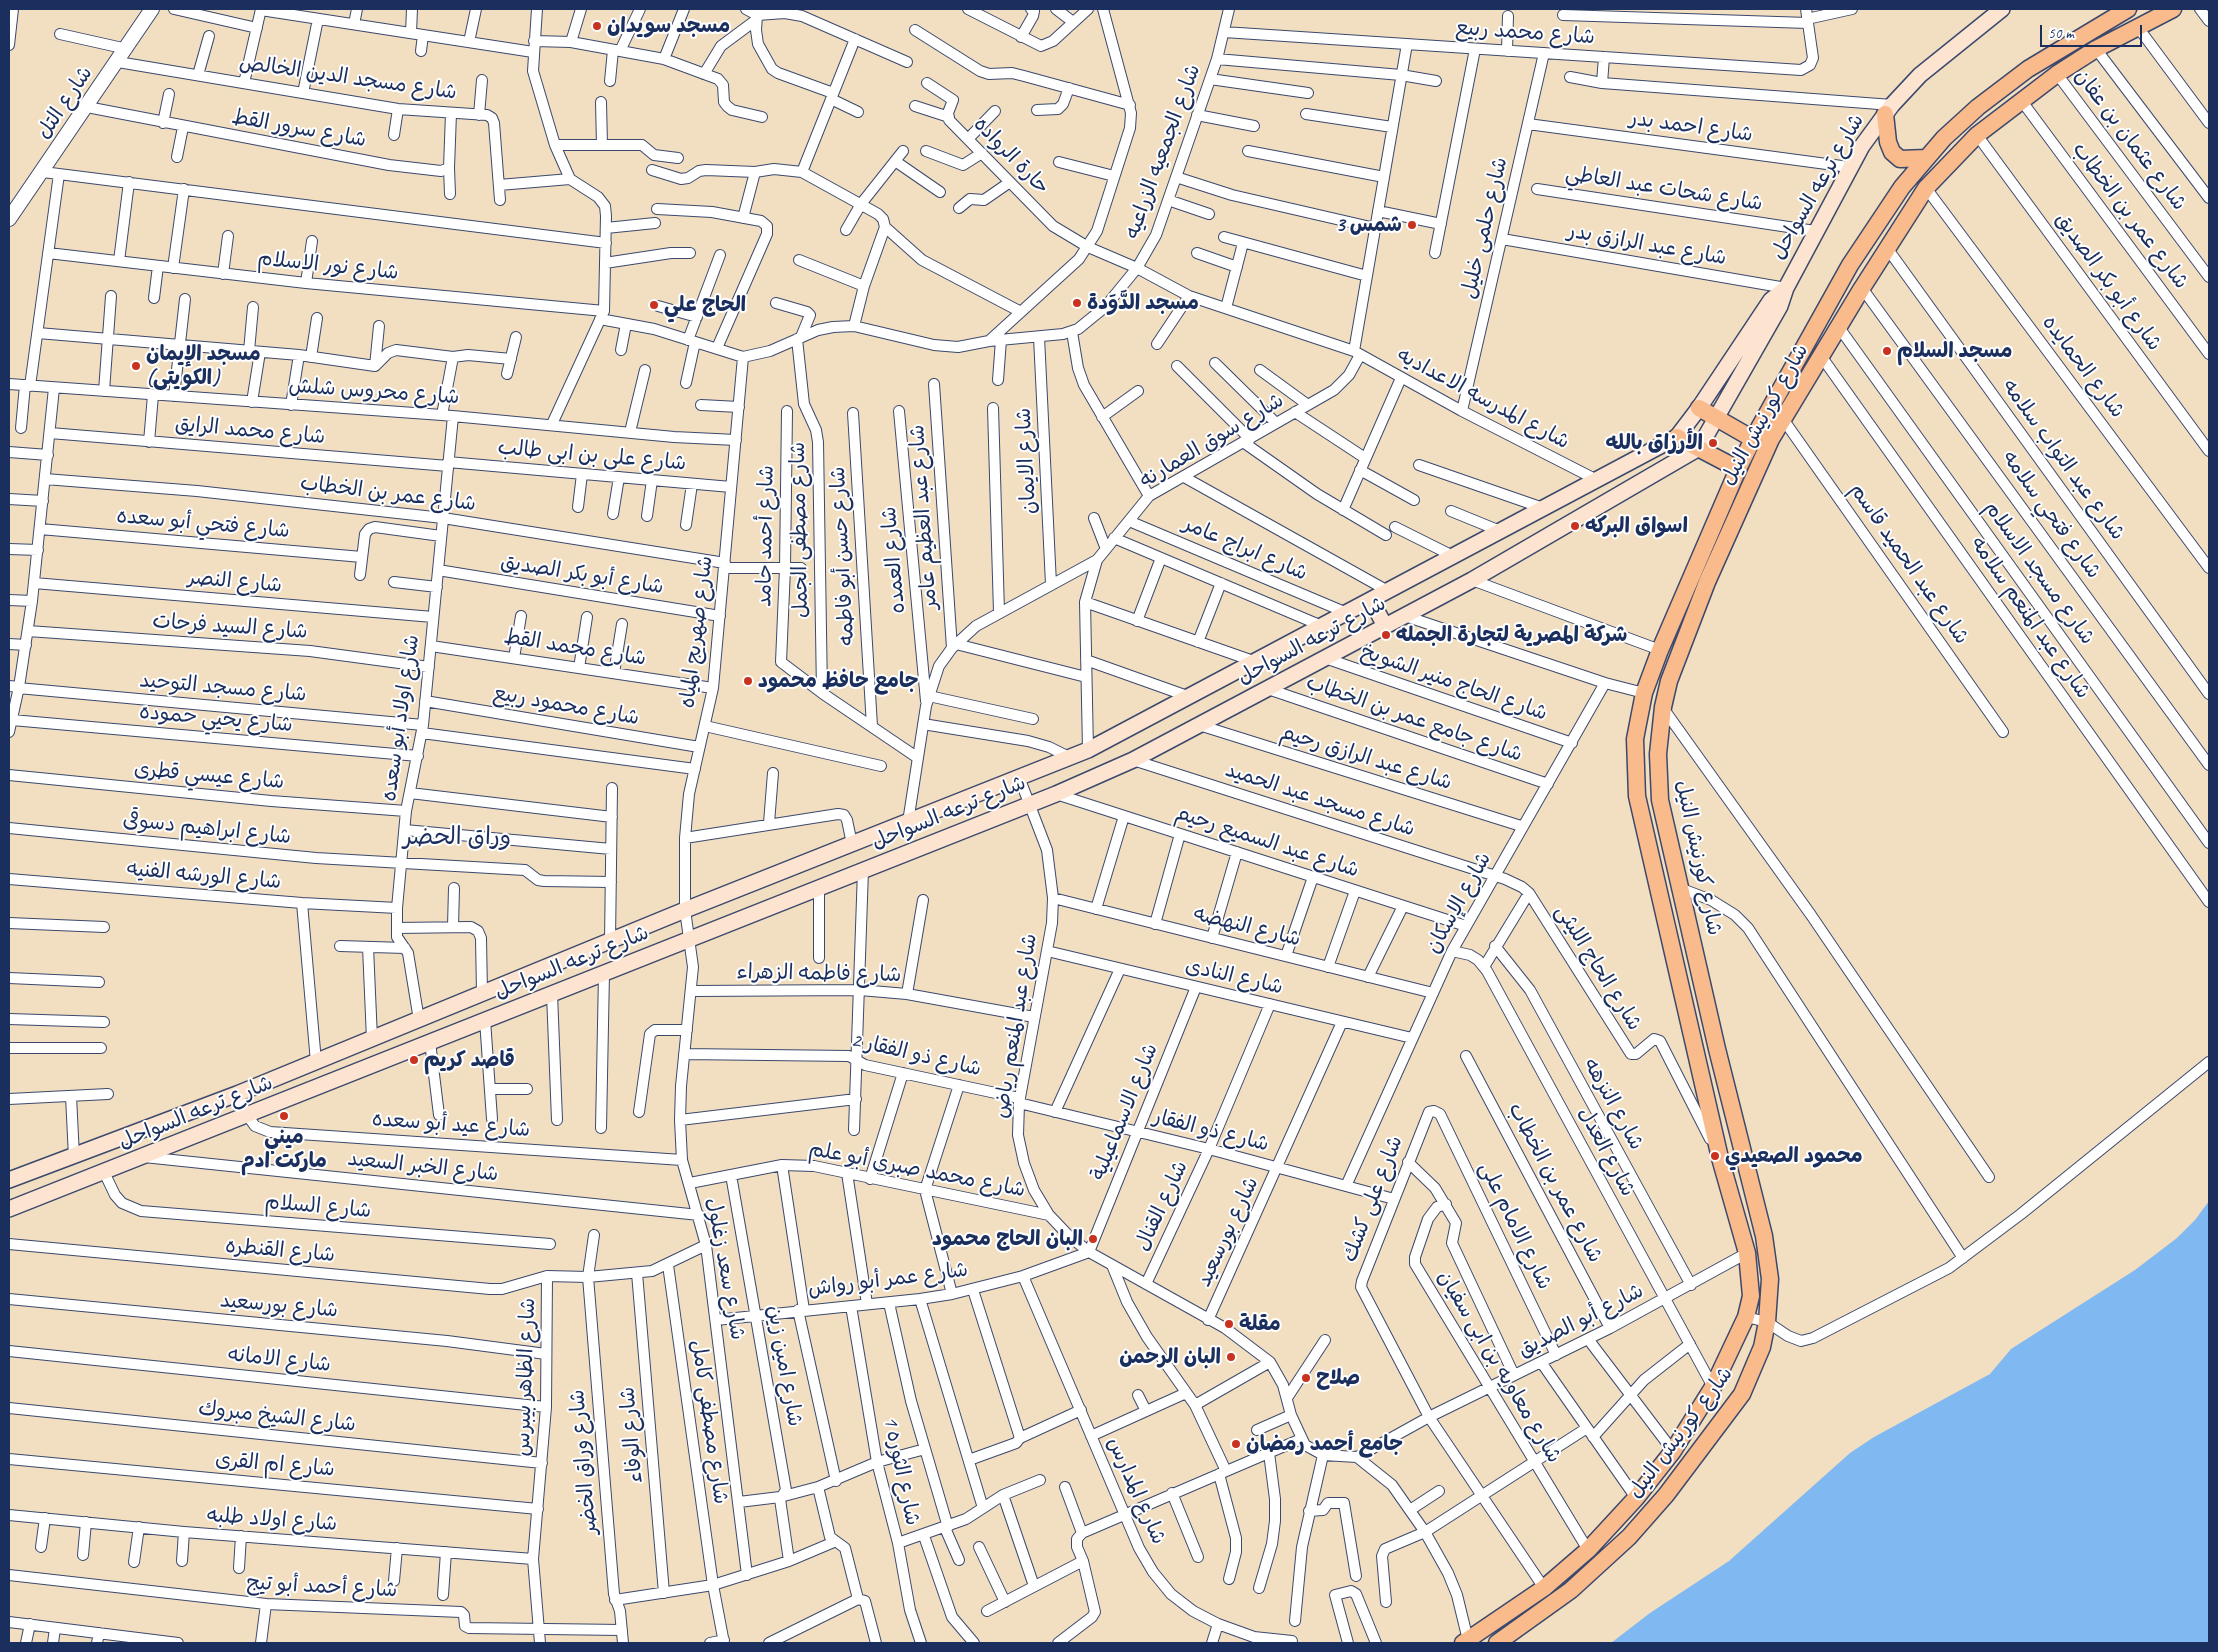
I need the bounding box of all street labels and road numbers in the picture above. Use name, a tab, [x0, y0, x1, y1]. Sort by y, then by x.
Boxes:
street label: شارع محمد ربيع	[1454, 16, 1596, 50]
street label: شارع مسجد الدين الخالص	[238, 50, 458, 106]
street label: شارع الجمعيه الزراعيه	[1120, 61, 1206, 243]
street label: شارع التل	[31, 62, 99, 144]
street label: شارع عثمان بن عفان	[2069, 64, 2191, 216]
street label: شارع سرور القط	[230, 105, 368, 153]
street label: شارع احمد بدر	[1628, 106, 1754, 148]
street label: شارع ترعه السواحل	[1766, 110, 1870, 264]
street label: حارة الرواده	[968, 112, 1054, 200]
street label: شارع عمر بن الخطاب	[2067, 138, 2193, 294]
street label: شارع حلمى خليل	[1456, 155, 1514, 301]
street label: شارع شحات عبد العاطي	[1564, 161, 1764, 217]
street label: شارع أبو بكر الصديق	[2049, 208, 2167, 356]
street label: شارع عبد الرازق بدر	[1566, 219, 1728, 271]
street label: شارع نور الاسلام	[256, 246, 400, 286]
street label: شارع الحمايده	[2036, 311, 2130, 423]
street label: شارع كورنيش النيل	[1716, 340, 1814, 490]
street label: شارع المدرسه الاعداديه	[1392, 343, 1574, 455]
street label: شارع محروس شلش	[288, 373, 460, 411]
street label: شارع عبد التواب سلامه	[1996, 375, 2130, 545]
street label: شارع سوق العمارنه	[1135, 388, 1289, 494]
street label: شارع الايمان	[1012, 407, 1042, 515]
street label: شارع محمد الرايق	[174, 412, 326, 450]
street label: شارع عبد العظيم عامر	[905, 424, 943, 610]
street label: شارع على بن ابى طالب	[497, 435, 687, 477]
street label: شارع مصطفى الجمل	[786, 442, 814, 618]
street label: شارع فتحي سلامه	[1996, 446, 2106, 584]
street label: شارع أحمد حامد	[752, 465, 780, 607]
street label: شارع حسن أبو فاطمه	[826, 466, 860, 646]
street label: شارع عمر بن الخطاب	[299, 471, 477, 517]
street label: شارع عبد الحميد قاسم	[1844, 479, 1974, 649]
street label: شارع مسجد الاسلام	[1978, 496, 2100, 650]
street label: شارع فتحي أبو سعده	[115, 504, 291, 544]
street label: شارع العمده	[877, 505, 911, 615]
street label: شارع ابراج عامر	[1179, 511, 1311, 587]
street label: شارع عبد المنعم سلامه	[1965, 532, 2095, 704]
street label: شارع أبو بكر الصديق	[499, 550, 665, 600]
street label: شارع صهريج المياه	[675, 554, 719, 710]
street label: شارع النصر	[187, 565, 283, 599]
street label: شارع ترعه السواحل	[1234, 591, 1390, 691]
street label: شارع السيد فرحات	[152, 609, 308, 645]
street label: شارع محمد القط	[502, 624, 648, 672]
street label: شارع اولاد أبو سعده	[377, 633, 425, 803]
street label: شارع الحاج منير الشويخ	[1358, 639, 1550, 727]
street label: شارع مسجد التوحيد	[139, 668, 307, 708]
street label: شارع جامع عمر بن الخطاب	[1303, 670, 1525, 768]
street label: شارع محمود ربيع	[491, 681, 641, 731]
street label: شارع يحيي حموده	[138, 700, 294, 738]
street label: شارع عبد الرازق رحيم	[1277, 720, 1455, 796]
street label: شارع عيسي قطرى	[133, 757, 285, 795]
street label: شارع مسجد عبد الحميد	[1222, 757, 1418, 843]
street label: شارع ترعه السواحل	[868, 771, 1030, 855]
street label: شارع كورنيش النيل	[1669, 778, 1727, 938]
street label: شارع عبد السميع رحيم	[1172, 800, 1362, 884]
street label: شارع ابراهيم دسوقى	[122, 808, 292, 850]
street label: شارع الإسكان	[1421, 848, 1497, 958]
street label: شارع الورشه الفنيه	[126, 857, 282, 895]
street label: شارع الحاج الليثى	[1549, 900, 1647, 1036]
street label: شارع النهضه	[1191, 902, 1303, 952]
street label: شارع ترعه السواحل	[491, 921, 653, 1005]
street label: شارع عبد المنعم رياض	[989, 932, 1043, 1120]
street label: شارع النادى	[1183, 954, 1285, 1000]
street label: شارع فاطمه الزهراء	[736, 960, 902, 988]
street label: شارع ذو الفقار 2	[848, 1028, 984, 1082]
street label: شارع الاسماعيلية	[1086, 1040, 1164, 1184]
street label: شارع النزهه	[1577, 1053, 1649, 1155]
street label: شارع ترعه السواحل	[115, 1071, 277, 1155]
street label: شارع عمر بن الخطاب	[1502, 1099, 1608, 1267]
street label: شارع العدل	[1572, 1103, 1640, 1201]
street label: شارع ذو الفقار	[1151, 1104, 1271, 1158]
street label: شارع عيد أبو سعده	[371, 1107, 531, 1143]
street label: شارع على كشك	[1337, 1132, 1409, 1266]
street label: شارع محمد صبرى أبو علم	[807, 1137, 1027, 1203]
street label: شارع الخبر السعيد	[346, 1147, 500, 1187]
street label: شارع القنال	[1130, 1157, 1194, 1255]
street label: شارع الامام على	[1473, 1158, 1557, 1294]
street label: شارع بورسعيد	[1192, 1173, 1264, 1291]
street label: شارع السلام	[264, 1190, 372, 1224]
street label: شارع سعد زغلول	[700, 1196, 750, 1342]
street label: شارع القنطره	[224, 1234, 336, 1268]
street label: شارع عمر أبو رواش	[807, 1258, 969, 1302]
street label: شارع معاويه بن ابى سفيان	[1432, 1266, 1566, 1468]
street label: شارع أبو الصديق	[1514, 1279, 1648, 1363]
street label: شارع بورسعيد	[219, 1288, 339, 1324]
street label: شارع الظاهر بيبرس	[511, 1297, 541, 1457]
street label: شارع امين زين	[761, 1303, 807, 1429]
street label: شارع مصطفى كامل	[685, 1338, 733, 1506]
street label: شارع الامانه	[226, 1342, 332, 1378]
street label: شارع كورنيش النيل	[1623, 1362, 1739, 1504]
street label: شارع الوفاء	[615, 1386, 649, 1484]
street label: شارع وراق الخضر	[565, 1389, 603, 1535]
street label: شارع الشيخ مبروك	[197, 1396, 357, 1438]
street label: شارع الثوره 1	[877, 1414, 925, 1528]
street label: شارع المدارس	[1101, 1433, 1171, 1549]
street label: شارع ام القرى	[214, 1447, 336, 1483]
street label: شارع اولاد طلبه	[206, 1503, 338, 1537]
street label: شارع أحمد أبو تيج	[246, 1570, 398, 1604]

